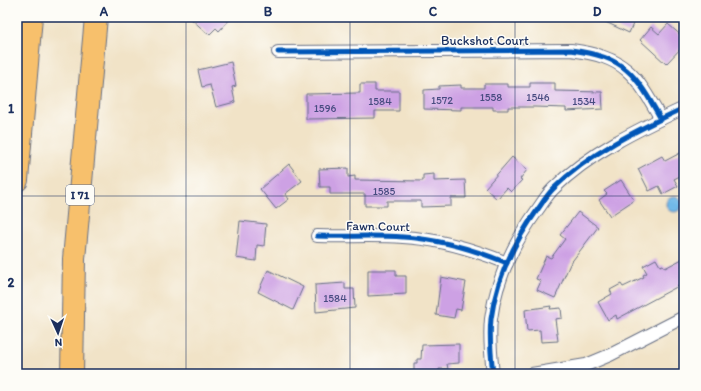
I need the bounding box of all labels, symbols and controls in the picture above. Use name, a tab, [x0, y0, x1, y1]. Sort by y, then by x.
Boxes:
text: A	[99, 4, 109, 19]
text: B	[264, 4, 273, 19]
text: C	[429, 4, 438, 19]
text: D	[593, 4, 602, 19]
street label: Buckshot Court	[441, 33, 529, 48]
house number: 1558	[480, 91, 502, 104]
house number: 1546	[526, 91, 550, 104]
house number: 1572	[431, 94, 453, 107]
house number: 1584	[368, 95, 392, 108]
house number: 1534	[572, 95, 596, 108]
text: 1	[8, 101, 14, 116]
house number: 1596	[314, 102, 336, 115]
road number: I 71	[66, 185, 94, 205]
house number: 1585	[373, 185, 396, 198]
street label: Fawn Court	[346, 218, 410, 234]
text: 2	[8, 275, 15, 290]
house number: 1584	[323, 292, 347, 305]
north arrow	[38, 313, 78, 353]
text: N	[54, 336, 63, 349]

